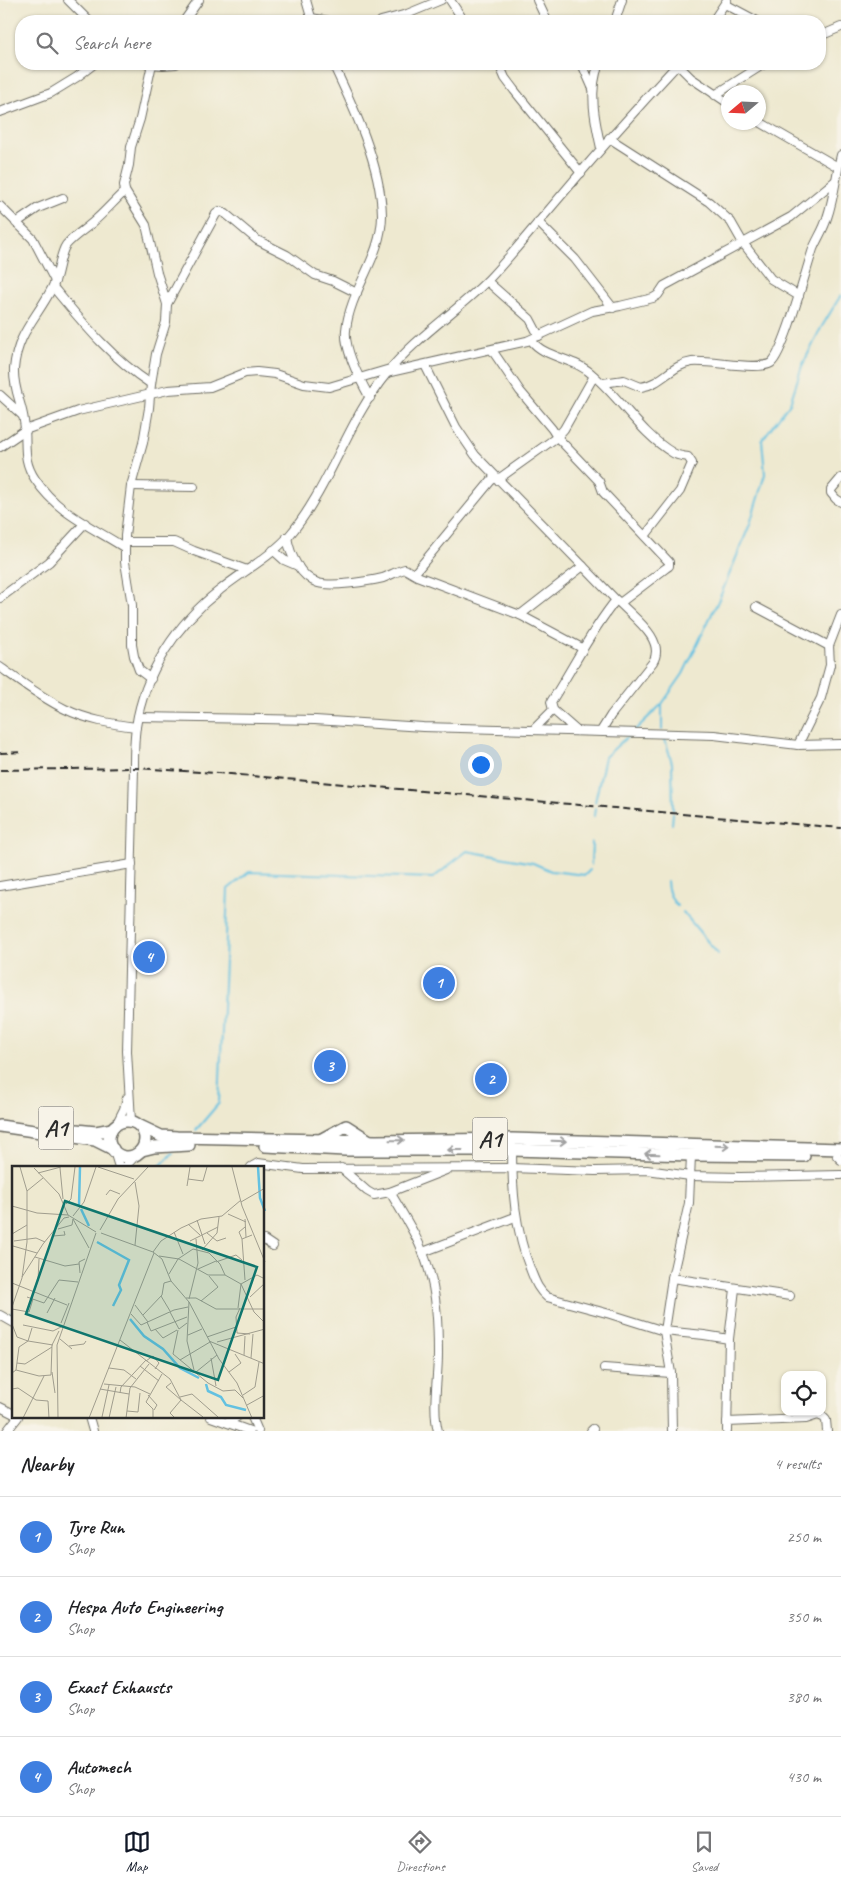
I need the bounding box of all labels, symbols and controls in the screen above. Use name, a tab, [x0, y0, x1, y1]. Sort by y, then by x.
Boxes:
search box	[15, 15, 826, 70]
icon: search	[33, 29, 61, 57]
text: Search here	[73, 31, 150, 55]
north arrow	[721, 85, 766, 130]
your location	[468, 752, 494, 778]
pin: 4	[133, 938, 165, 976]
pin: 1	[423, 964, 455, 1002]
pin: 3	[314, 1047, 346, 1085]
pin: 2	[475, 1060, 507, 1098]
road number: A1	[38, 1106, 74, 1150]
road number: A1	[472, 1118, 508, 1160]
one-way arrow	[388, 1135, 405, 1145]
one-way arrow	[551, 1136, 567, 1145]
one-way arrow	[713, 1141, 729, 1150]
one-way arrow	[447, 1145, 464, 1155]
one-way arrow	[645, 1149, 661, 1158]
inset map	[12, 1166, 265, 1418]
map controls	[781, 1371, 826, 1416]
button: locate	[781, 1371, 826, 1416]
text: Nearby	[20, 1451, 73, 1477]
text: 4 results	[774, 1454, 821, 1474]
text: Tyre Run	[67, 1515, 124, 1539]
text: 1	[32, 1527, 40, 1547]
text: 250 m	[787, 1527, 821, 1547]
text: Shop	[67, 1539, 94, 1559]
text: Hespa Auto Engineering	[67, 1595, 222, 1619]
text: 2	[32, 1607, 40, 1627]
text: 350 m	[787, 1607, 821, 1627]
text: Shop	[67, 1619, 94, 1639]
text: Exact Exhausts	[67, 1675, 171, 1699]
text: 3	[32, 1687, 40, 1707]
text: 380 m	[787, 1687, 821, 1707]
text: Shop	[67, 1699, 94, 1719]
text: Automech	[67, 1755, 131, 1779]
text: 4	[32, 1767, 40, 1787]
text: 430 m	[787, 1767, 821, 1787]
text: Shop	[67, 1779, 94, 1799]
tab: Map	[123, 1828, 151, 1875]
tab: Directions	[396, 1828, 445, 1875]
tab: Saved	[690, 1828, 718, 1875]

